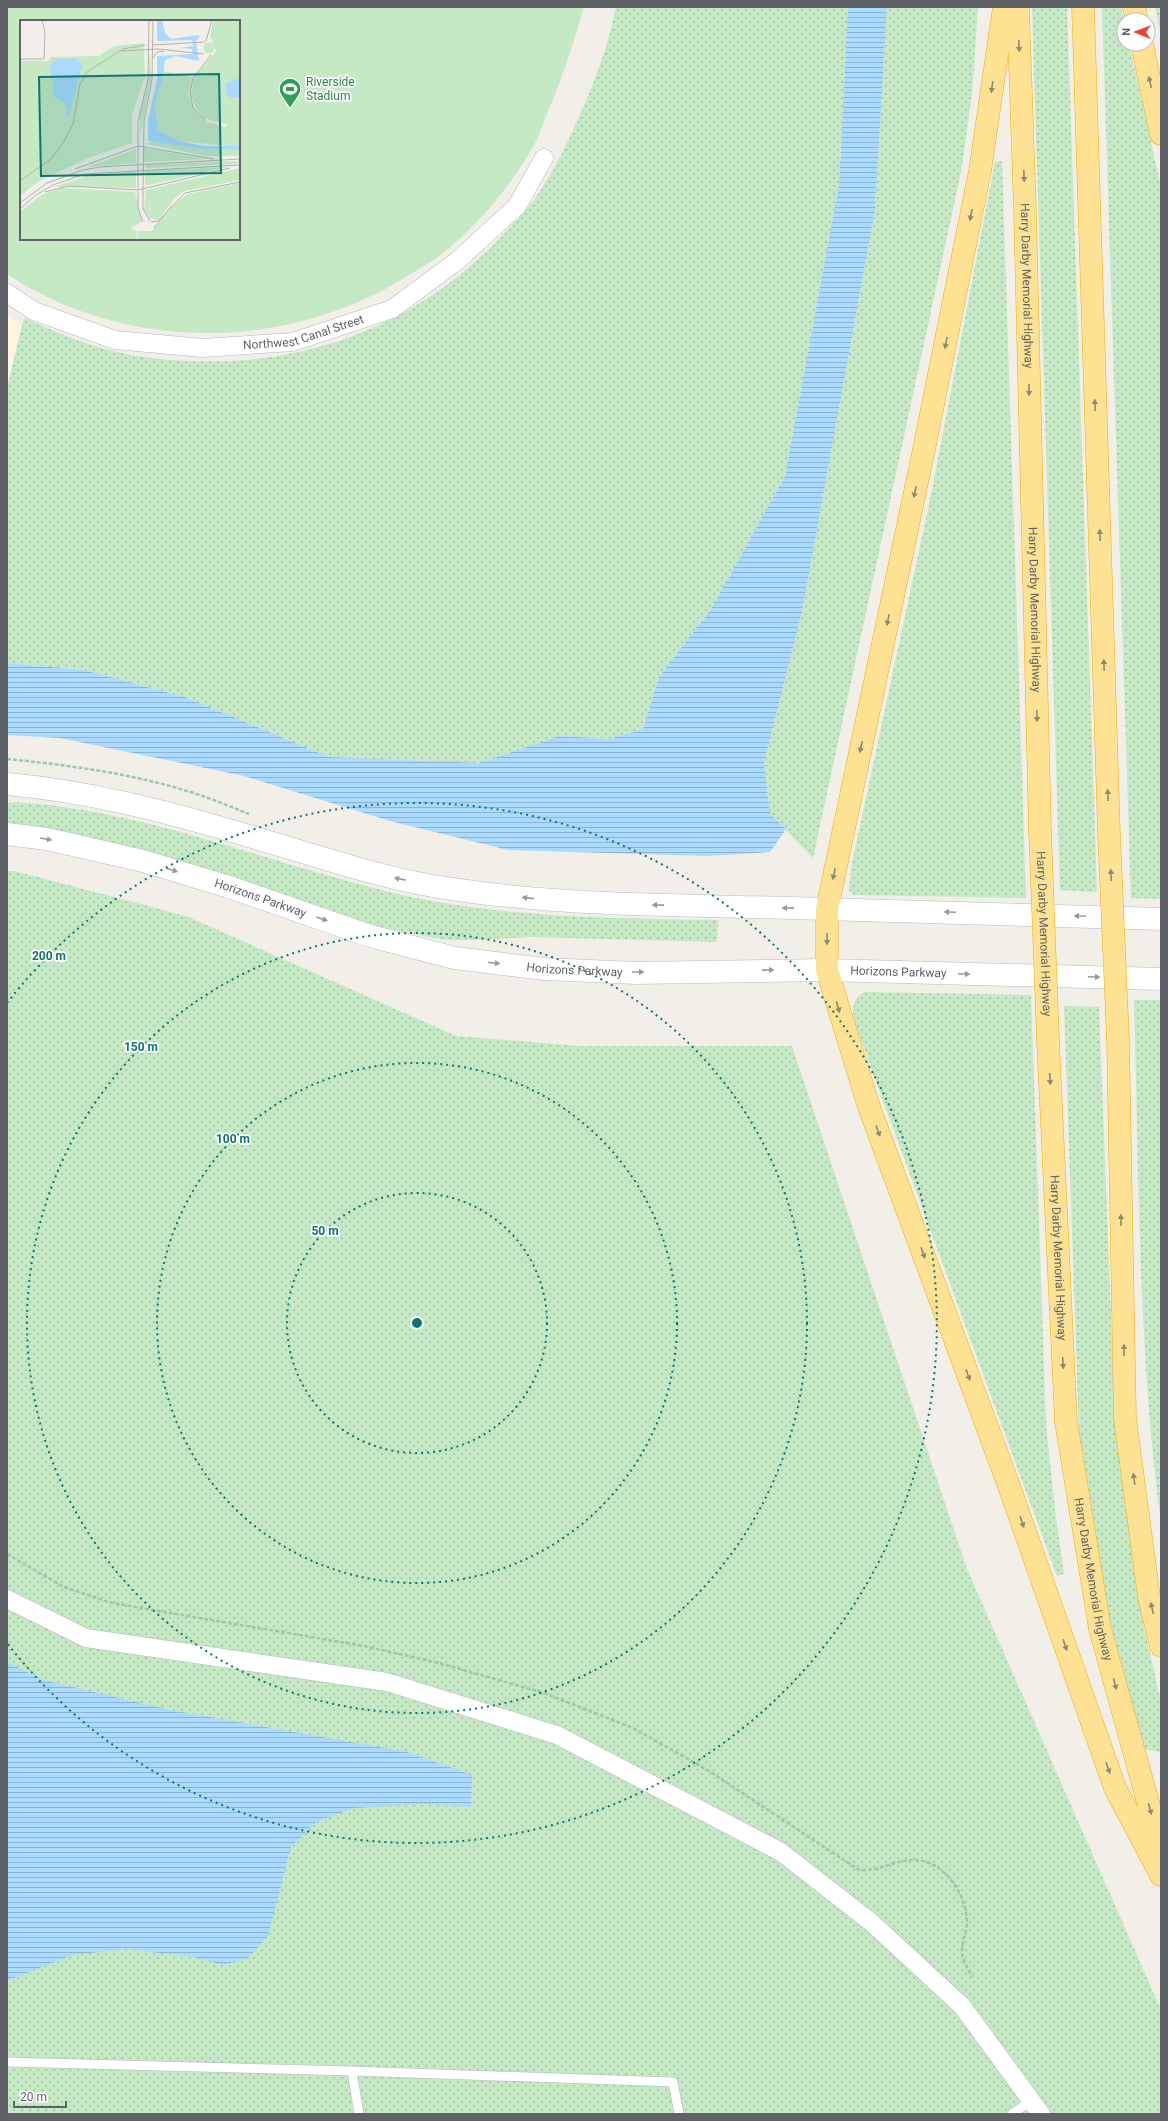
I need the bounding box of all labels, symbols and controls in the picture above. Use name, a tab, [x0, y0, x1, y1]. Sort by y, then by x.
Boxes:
north arrow	[1116, 12, 1156, 52]
inset map	[20, 20, 240, 240]
text: N	[1120, 28, 1133, 36]
one-way arrow	[1016, 40, 1022, 53]
place label: Riverside Stadium	[306, 75, 355, 103]
sports icon: Riverside Stadium	[277, 76, 303, 109]
one-way arrow	[1146, 76, 1152, 88]
one-way arrow	[989, 81, 995, 93]
one-way arrow	[1021, 170, 1027, 183]
street label: Harry Darby Memorial Highway	[1018, 203, 1036, 369]
one-way arrow	[968, 209, 974, 221]
street label: Northwest Canal Street	[243, 312, 365, 352]
one-way arrow	[942, 337, 948, 349]
one-way arrow	[1026, 384, 1033, 396]
one-way arrow	[1092, 399, 1099, 411]
one-way arrow	[912, 486, 918, 499]
street label: Harry Darby Memorial Highway	[1026, 527, 1044, 693]
one-way arrow	[1096, 529, 1103, 541]
one-way arrow	[885, 613, 891, 626]
one-way arrow	[1100, 659, 1107, 671]
one-way arrow	[1034, 710, 1040, 723]
one-way arrow	[858, 741, 864, 753]
one-way arrow	[1105, 788, 1111, 801]
one-way arrow	[40, 836, 52, 842]
street label: Harry Darby Memorial Highway	[1034, 851, 1054, 1017]
one-way arrow	[166, 867, 178, 873]
one-way arrow	[831, 868, 837, 880]
one-way arrow	[1108, 868, 1114, 881]
street label: Horizons Parkway	[213, 876, 309, 920]
one-way arrow	[393, 876, 406, 882]
one-way arrow	[522, 895, 534, 901]
one-way arrow	[651, 902, 664, 908]
one-way arrow	[781, 905, 794, 911]
one-way arrow	[944, 909, 956, 916]
one-way arrow	[1074, 913, 1086, 920]
one-way arrow	[316, 917, 328, 923]
one-way arrow	[824, 933, 830, 946]
text: 200 m	[32, 949, 66, 963]
one-way arrow	[488, 960, 500, 966]
street label: Horizons Parkway	[526, 960, 623, 979]
street label: Horizons Parkway	[850, 964, 947, 980]
one-way arrow	[762, 967, 774, 974]
one-way arrow	[632, 969, 645, 975]
one-way arrow	[958, 970, 970, 977]
one-way arrow	[1088, 974, 1100, 981]
one-way arrow	[835, 1001, 841, 1013]
text: 150 m	[124, 1040, 158, 1054]
one-way arrow	[1046, 1073, 1053, 1085]
one-way arrow	[875, 1125, 881, 1137]
text: 100 m	[216, 1132, 250, 1146]
street label: Harry Darby Memorial Highway	[1047, 1175, 1069, 1341]
one-way arrow	[1118, 1214, 1125, 1226]
text: 50 m	[311, 1224, 339, 1238]
one-way arrow	[920, 1247, 926, 1259]
centre of rings	[410, 1316, 424, 1330]
one-way arrow	[1121, 1343, 1127, 1356]
one-way arrow	[1060, 1357, 1066, 1370]
one-way arrow	[965, 1369, 971, 1381]
one-way arrow	[1131, 1473, 1137, 1485]
street label: Harry Darby Memorial Highway	[1072, 1497, 1116, 1663]
one-way arrow	[1019, 1517, 1025, 1529]
one-way arrow	[1149, 1602, 1155, 1614]
one-way arrow	[1062, 1639, 1068, 1651]
one-way arrow	[1113, 1678, 1119, 1690]
one-way arrow	[1105, 1762, 1111, 1774]
one-way arrow	[1147, 1803, 1153, 1815]
scale bar	[14, 2083, 66, 2109]
text: 20 m	[20, 2090, 47, 2104]

